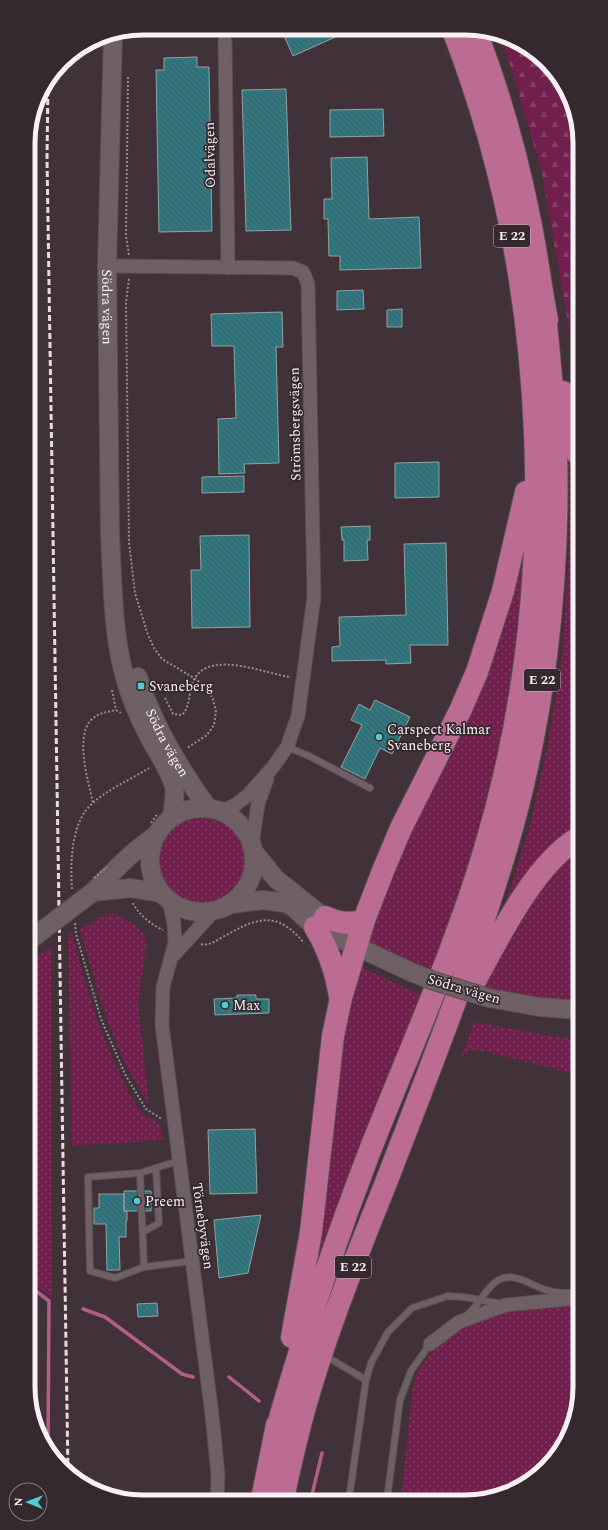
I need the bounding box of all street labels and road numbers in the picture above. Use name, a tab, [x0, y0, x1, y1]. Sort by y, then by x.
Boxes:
street label: Odalvägen	[199, 122, 221, 188]
road number: E 22	[494, 225, 530, 247]
street label: Södra vägen	[97, 269, 118, 345]
street label: Strömsbergsvägen	[284, 367, 306, 481]
road number: E 22	[524, 669, 560, 691]
street label: Södra vägen	[140, 705, 195, 781]
street label: Södra vägen	[425, 969, 503, 1009]
street label: Törnebyvägen	[187, 1181, 219, 1271]
road number: E 22	[335, 1256, 371, 1278]

